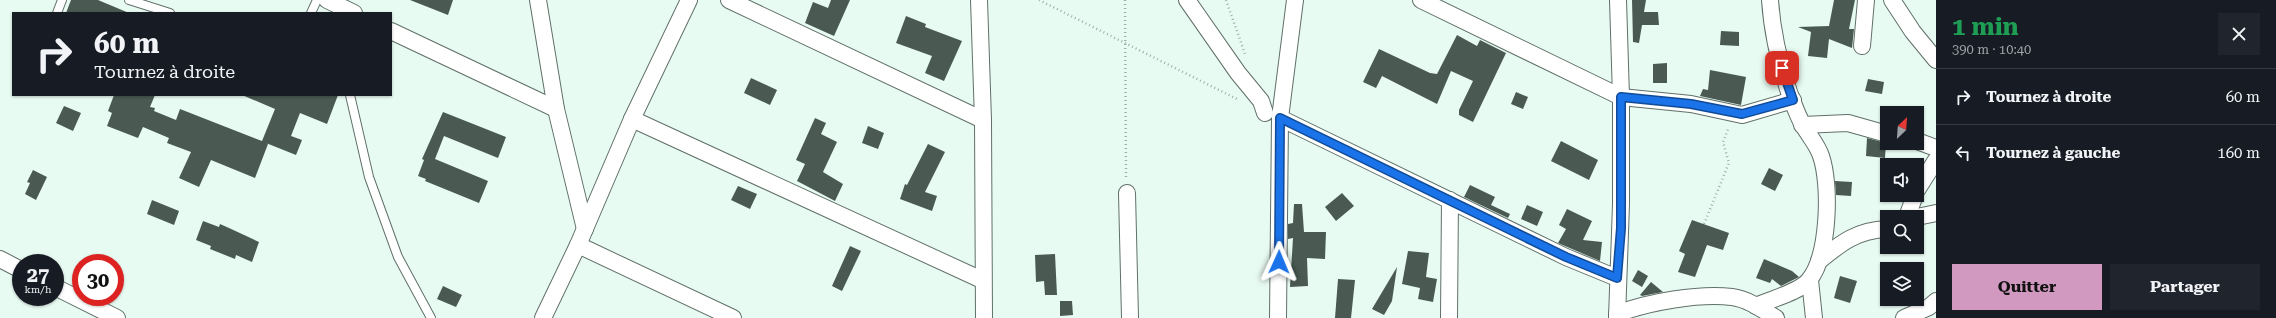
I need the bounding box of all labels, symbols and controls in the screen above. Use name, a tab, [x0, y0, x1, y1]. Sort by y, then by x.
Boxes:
text: 1 min	[1952, 13, 2019, 41]
button: close	[2218, 13, 2260, 55]
text: 60 m	[94, 27, 159, 60]
icon: right	[28, 28, 80, 80]
text: 390 m · 10:40	[1952, 42, 2031, 57]
pin	[1765, 51, 1799, 85]
icon: arrive	[1771, 57, 1793, 79]
text: Tournez à droite	[94, 61, 235, 82]
icon: right	[1952, 86, 1974, 108]
text: Tournez à droite	[1986, 88, 2111, 106]
text: 60 m	[2226, 88, 2260, 106]
north arrow	[1880, 106, 1924, 150]
map controls	[1880, 106, 1924, 306]
icon: left	[1952, 142, 1974, 164]
text: Tournez à gauche	[1986, 144, 2120, 162]
text: 160 m	[2217, 144, 2260, 162]
button: sound	[1880, 158, 1924, 202]
button: search	[1880, 210, 1924, 254]
position arrow	[1258, 241, 1300, 283]
speed limit sign: 30	[72, 254, 124, 306]
button: layers	[1880, 262, 1924, 306]
text: 27	[27, 263, 49, 287]
button: Quitter	[1952, 264, 2102, 310]
button: Partager	[2110, 264, 2260, 310]
text: km/h	[25, 284, 51, 295]

